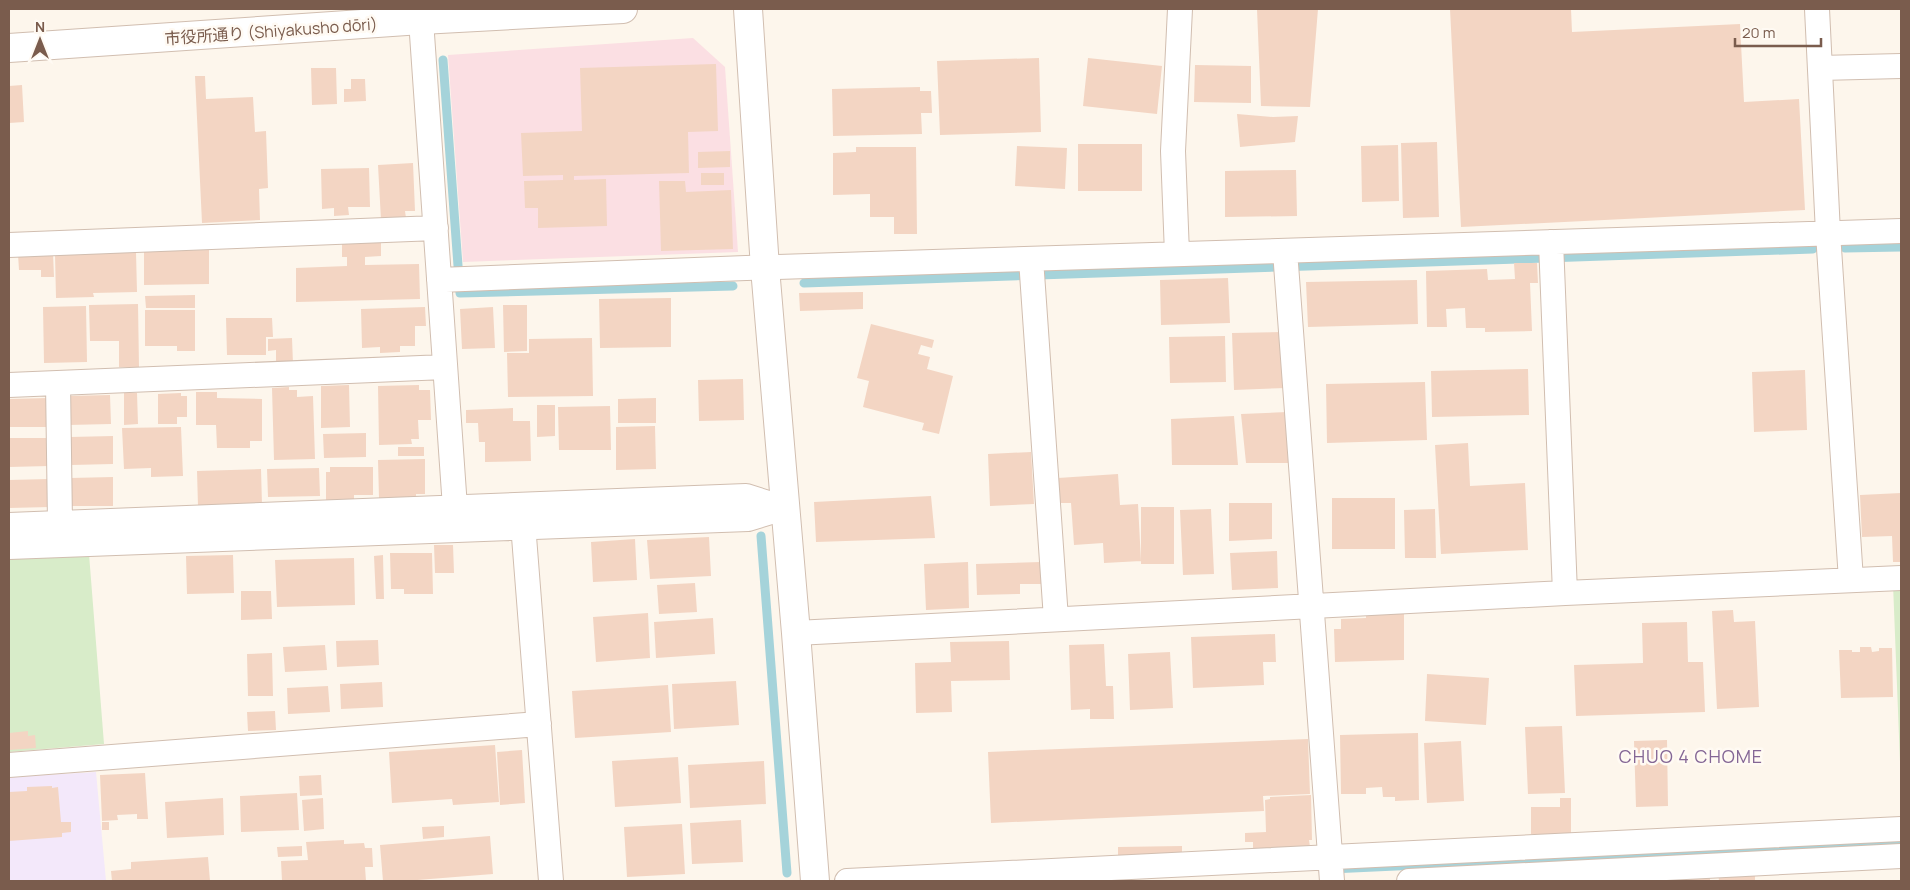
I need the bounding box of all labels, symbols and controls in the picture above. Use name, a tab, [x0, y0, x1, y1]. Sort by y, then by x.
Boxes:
street label: 市役所通り (Shiyakusho dōri)	[164, 13, 378, 49]
north arrow	[15, 15, 65, 65]
scale bar	[1735, 15, 1821, 47]
text: N	[35, 17, 45, 36]
text: 20 m	[1742, 22, 1775, 43]
district label: CHUO 4 CHOME	[1619, 744, 1763, 768]

